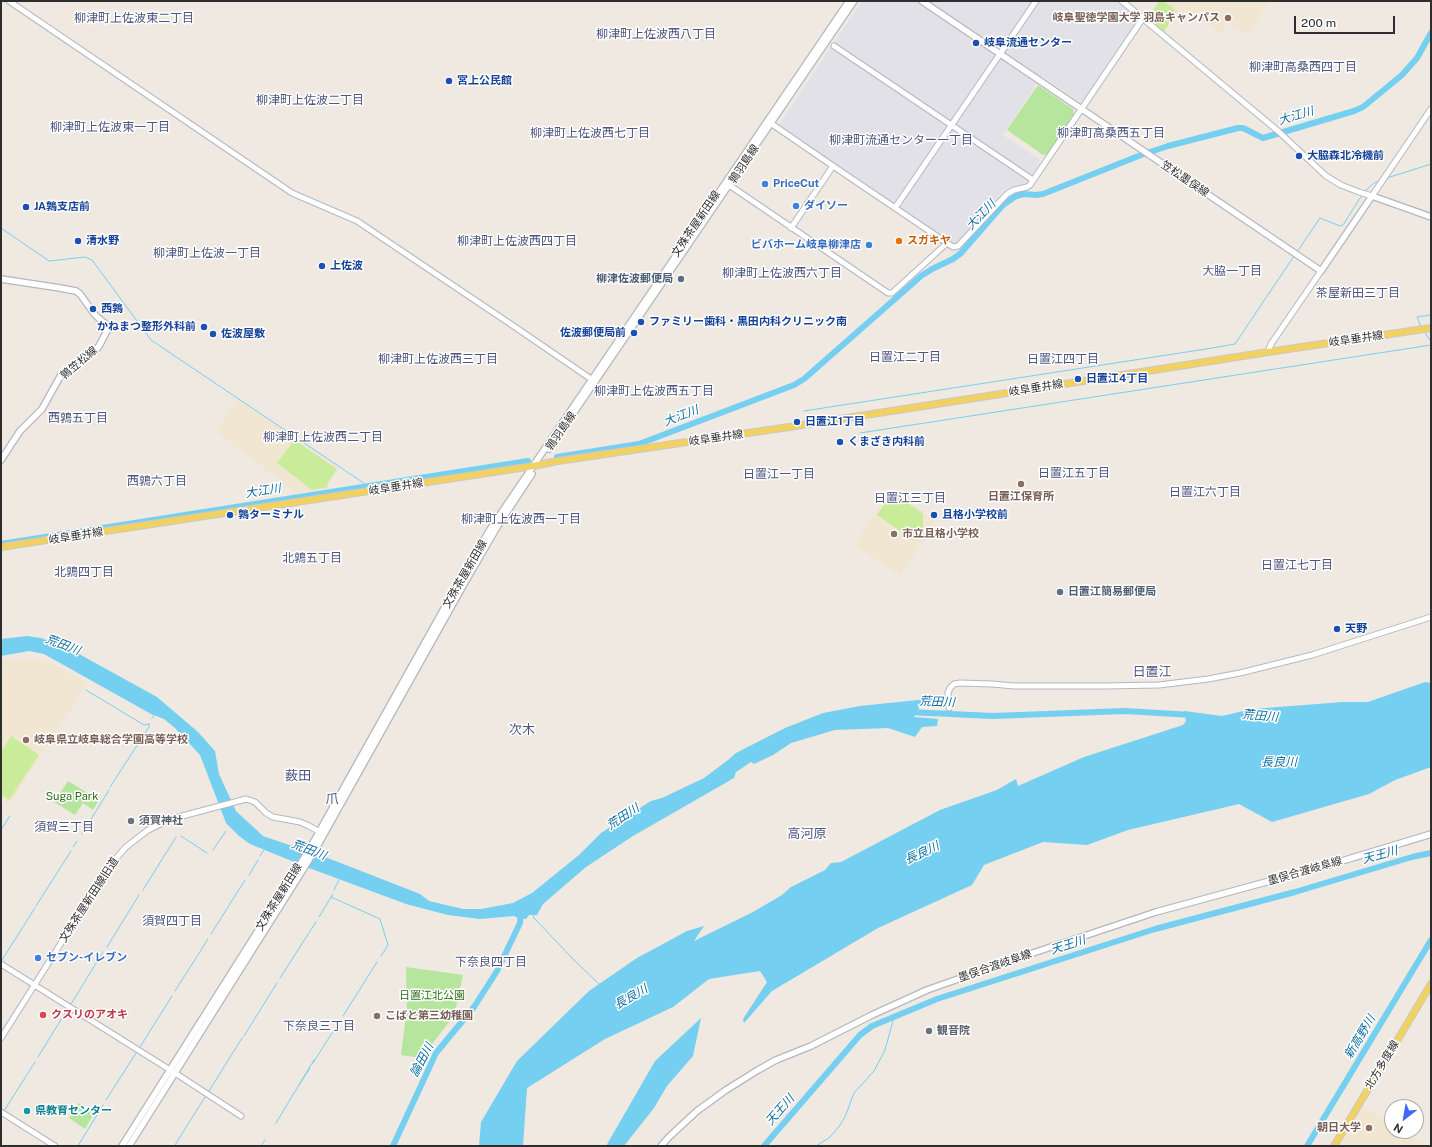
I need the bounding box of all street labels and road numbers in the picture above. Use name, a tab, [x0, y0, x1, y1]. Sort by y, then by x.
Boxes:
street label: 鶉羽島線	[726, 142, 762, 186]
street label: 笠松墨俣線	[1159, 158, 1211, 200]
street label: 文殊茶屋新田線	[669, 188, 723, 260]
street label: 岐阜垂井線	[1328, 329, 1384, 349]
street label: 鶉笠松線	[58, 344, 100, 382]
street label: 岐阜垂井線	[1008, 377, 1064, 399]
street label: 鶉羽島線	[543, 409, 579, 453]
street label: 岐阜垂井線	[688, 428, 744, 448]
street label: 岐阜垂井線	[368, 476, 424, 498]
street label: 岐阜垂井線	[48, 525, 104, 547]
street label: 文殊茶屋新田線	[440, 537, 490, 611]
street label: 墨俣合渡岐阜線	[1266, 854, 1344, 888]
street label: 文殊茶屋新田線旧道	[57, 855, 121, 945]
street label: 文殊茶屋新田線	[253, 861, 305, 933]
street label: 墨俣合渡岐阜線	[956, 947, 1034, 985]
street label: 北方多度線	[1362, 1038, 1402, 1092]

